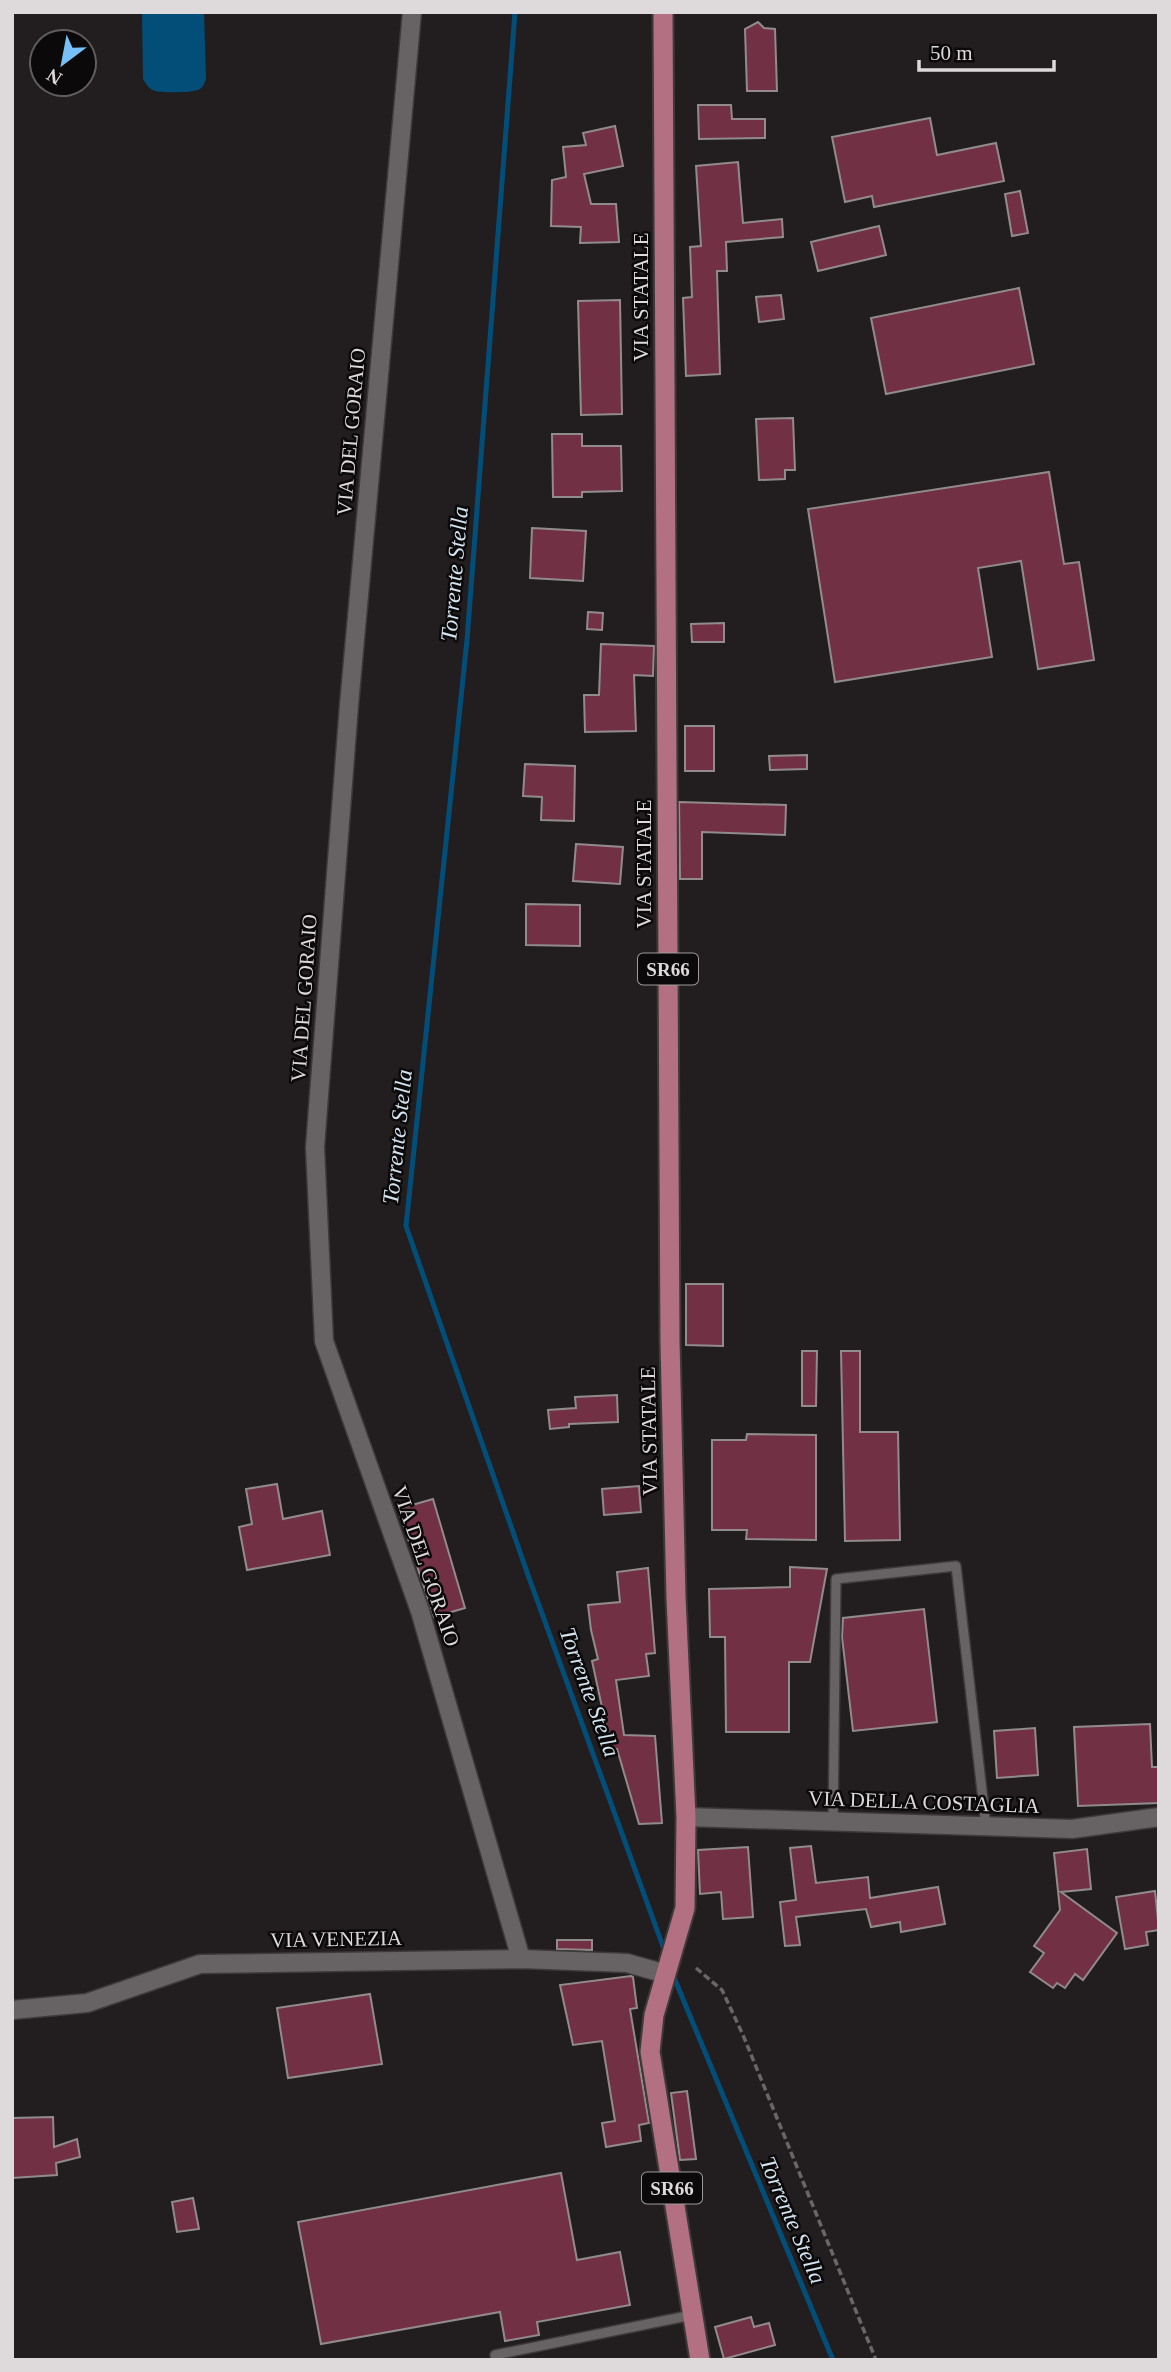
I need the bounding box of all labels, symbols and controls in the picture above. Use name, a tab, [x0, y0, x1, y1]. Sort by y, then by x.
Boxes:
north arrow	[28, 28, 98, 98]
scale bar	[919, 28, 1054, 72]
text: 50 m	[930, 41, 973, 65]
text: N	[43, 64, 66, 90]
street label: VIA STATALE	[629, 232, 653, 362]
street label: VIA DEL GORAIO	[332, 347, 370, 517]
water label: Torrente Stella	[436, 505, 473, 643]
street label: VIA STATALE	[632, 799, 656, 929]
street label: VIA DEL GORAIO	[286, 913, 322, 1083]
road number: SR66	[638, 953, 698, 984]
water label: Torrente Stella	[378, 1068, 417, 1206]
street label: VIA STATALE	[636, 1366, 662, 1496]
street label: VIA DEL GORAIO	[387, 1482, 465, 1650]
water label: Torrente Stella	[555, 1624, 624, 1760]
street label: VIA DELLA COSTAGLIA	[808, 1786, 1041, 1818]
street label: VIA VENEZIA	[270, 1926, 403, 1952]
water label: Torrente Stella	[755, 2153, 831, 2288]
road number: SR66	[642, 2172, 702, 2204]

